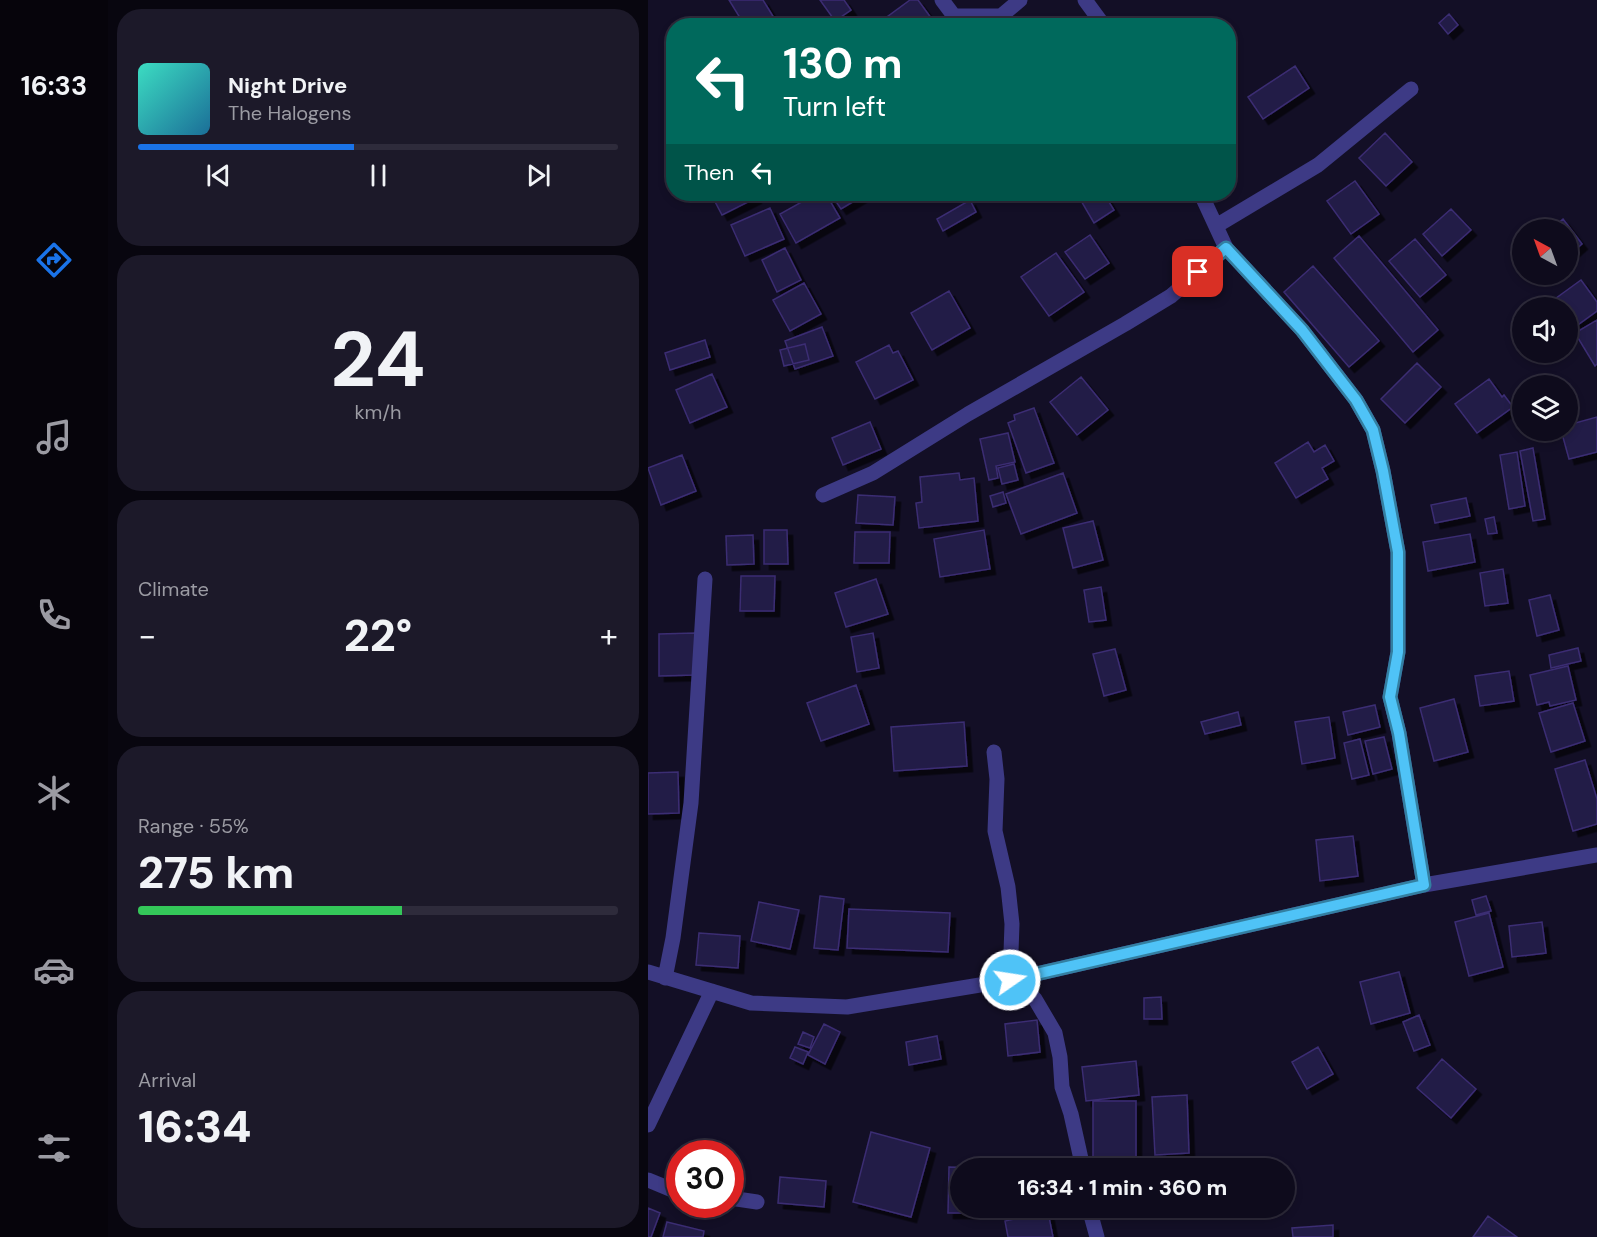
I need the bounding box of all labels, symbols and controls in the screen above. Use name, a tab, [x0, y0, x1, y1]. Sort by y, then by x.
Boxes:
text: 130 m	[783, 36, 903, 91]
icon: left	[684, 42, 762, 120]
text: 16:33	[21, 68, 87, 103]
text: Night Drive	[228, 71, 347, 100]
text: Turn left	[783, 89, 886, 124]
text: The Halogens	[228, 100, 351, 126]
icon: left	[746, 156, 779, 189]
text: Then	[684, 158, 734, 187]
icon: previous	[202, 159, 235, 192]
icon: pause	[362, 159, 395, 192]
icon: next	[522, 159, 555, 192]
north arrow	[1512, 219, 1578, 285]
map controls	[1512, 219, 1578, 441]
icon: directions	[33, 239, 75, 281]
pin	[1172, 246, 1223, 297]
icon: arrive	[1181, 255, 1214, 288]
button: sound	[1512, 297, 1578, 363]
text: 24	[330, 309, 426, 410]
button: layers	[1512, 375, 1578, 441]
text: km/h	[354, 399, 402, 425]
icon: music	[33, 416, 75, 458]
text: Climate	[138, 576, 209, 602]
icon: phone	[33, 594, 75, 636]
text: 22°	[344, 606, 412, 665]
text: −	[138, 614, 156, 657]
text: +	[600, 614, 618, 657]
icon: climate	[33, 772, 75, 814]
text: Range · 55%	[138, 813, 249, 839]
text: 275 km	[138, 843, 294, 902]
position arrow	[978, 948, 1042, 1012]
icon: car	[33, 949, 75, 991]
text: Arrival	[138, 1067, 196, 1093]
text: 16:34	[138, 1097, 252, 1156]
icon: filters	[33, 1127, 75, 1169]
speed limit sign: 30	[666, 1140, 744, 1218]
text: 16:34 · 1 min · 360 m	[1018, 1173, 1227, 1202]

